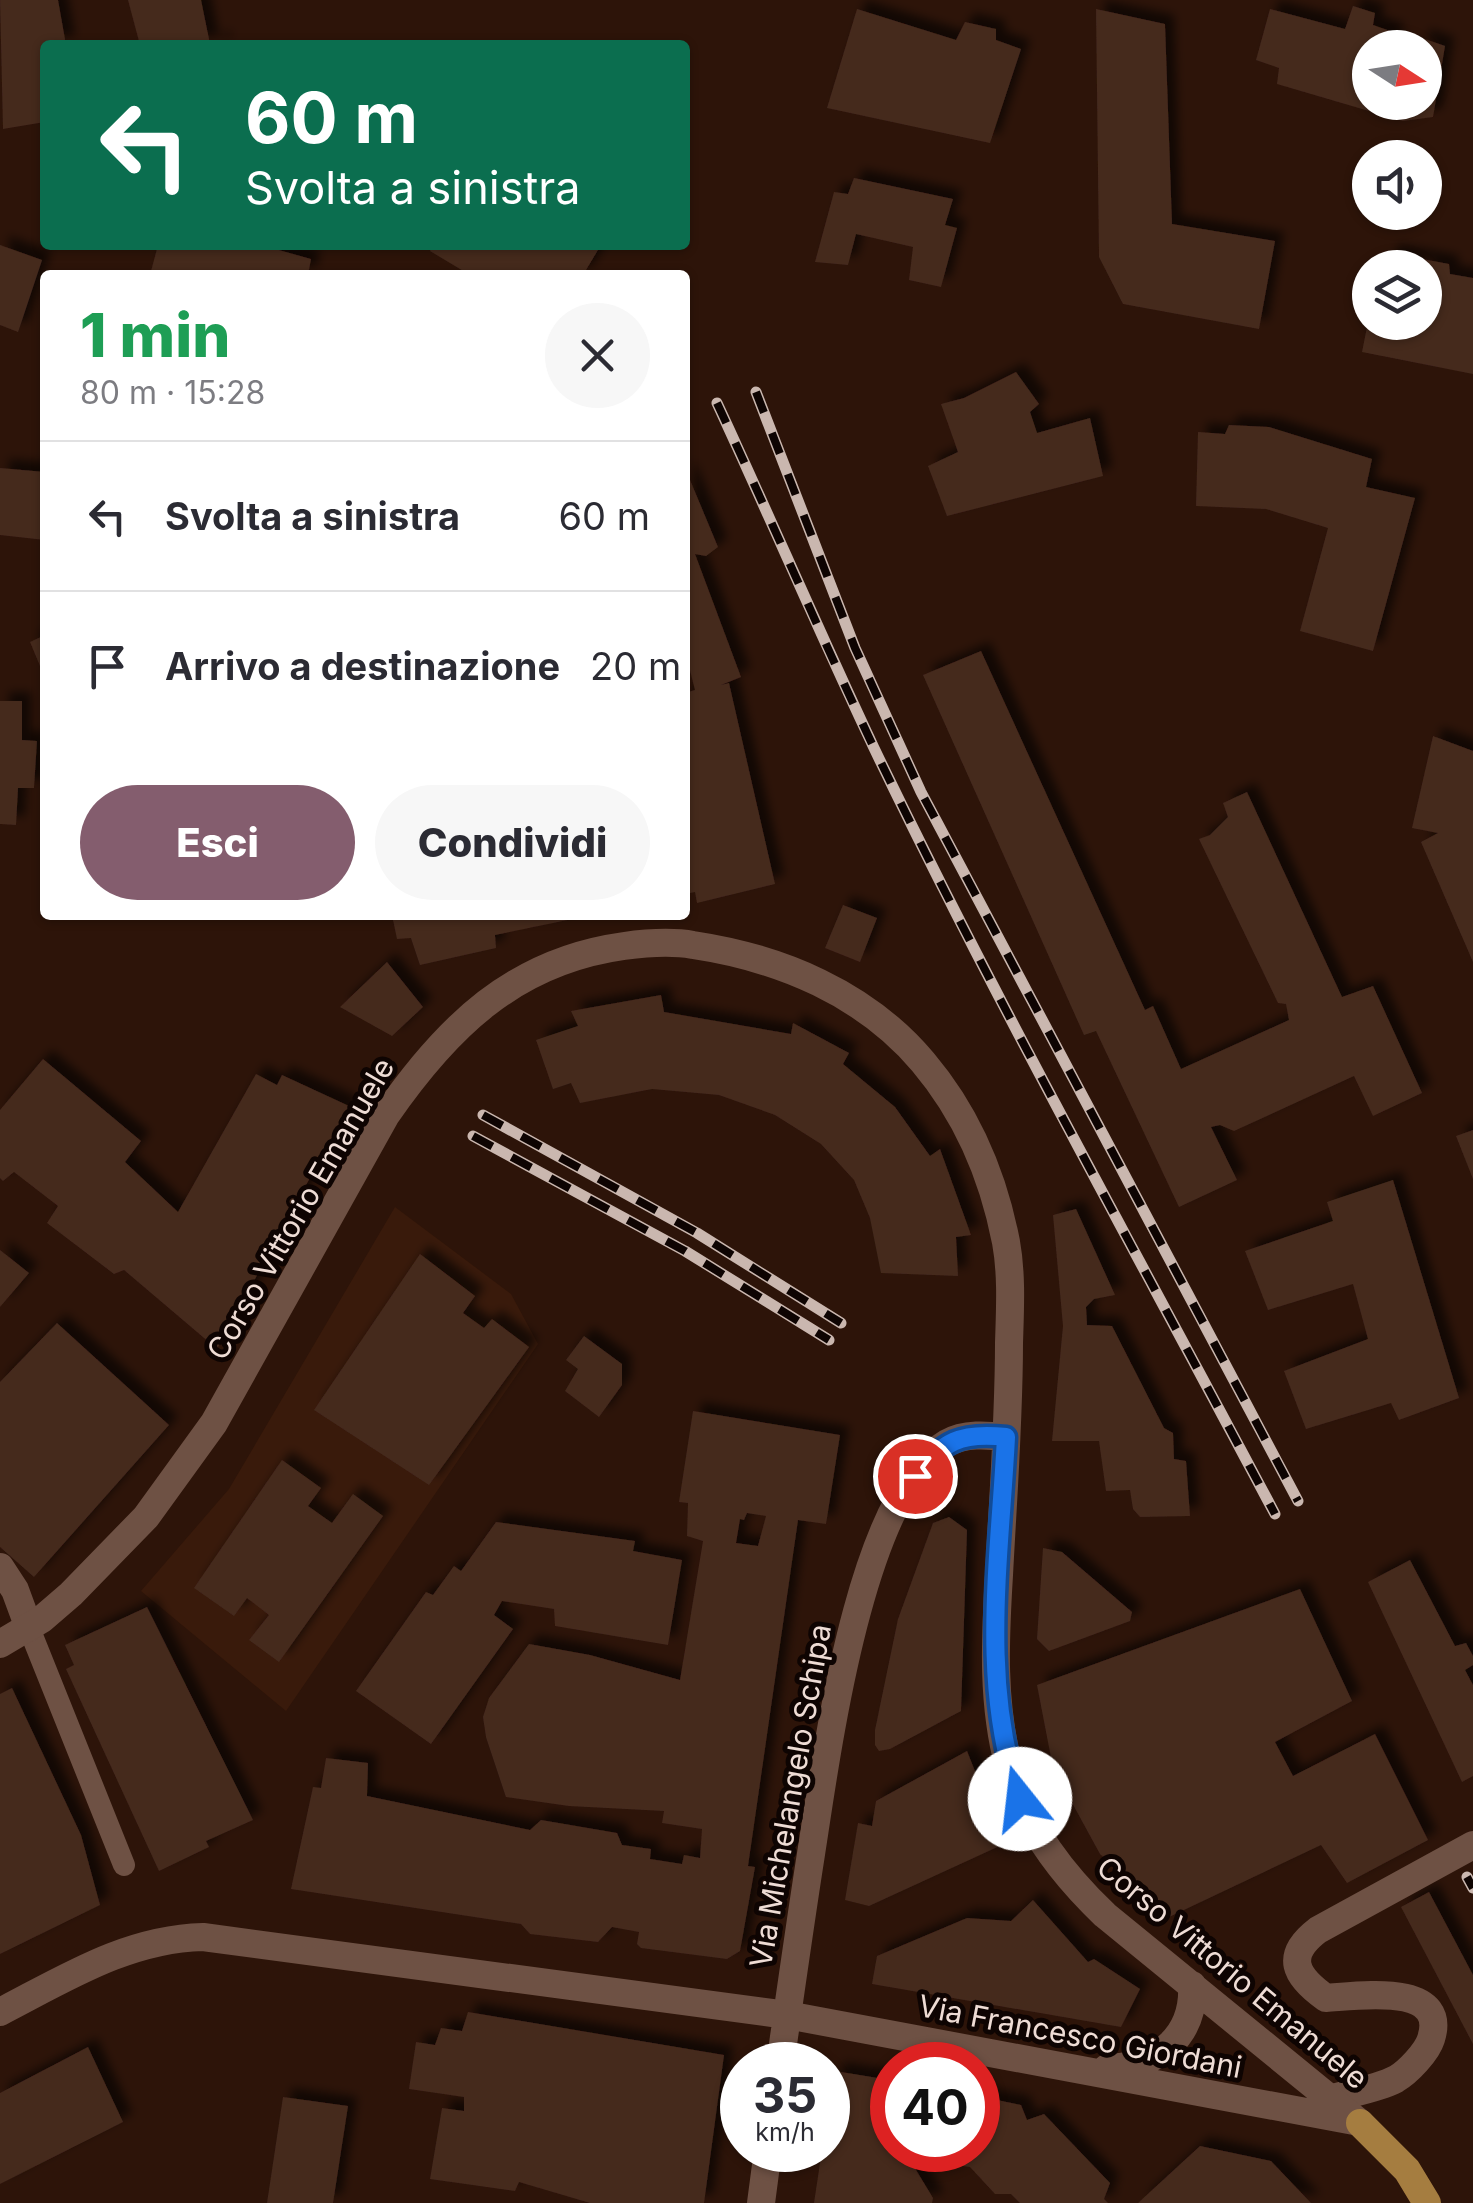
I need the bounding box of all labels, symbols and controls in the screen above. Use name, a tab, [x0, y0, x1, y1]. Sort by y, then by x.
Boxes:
north arrow	[1352, 30, 1442, 120]
map controls	[1352, 30, 1442, 340]
text: 60 m	[245, 75, 418, 160]
icon: left	[80, 80, 210, 210]
button: sound	[1352, 140, 1442, 230]
text: Svolta a sinistra	[245, 160, 580, 215]
button: layers	[1352, 250, 1442, 340]
text: 1 min	[80, 299, 230, 371]
button: close	[545, 303, 650, 408]
text: 80 m · 15:28	[80, 373, 265, 412]
icon: left	[80, 489, 135, 544]
text: Svolta a sinistra	[165, 493, 460, 539]
text: 60 m	[558, 493, 650, 539]
icon: arrive	[80, 639, 135, 694]
text: Arrivo a destinazione	[165, 643, 560, 689]
text: 20 m	[590, 643, 681, 689]
button: Esci	[80, 785, 355, 900]
button: Condividi	[375, 785, 650, 900]
street label: Corso Vittorio Emanuele	[199, 1051, 401, 1366]
pin	[873, 1434, 958, 1519]
icon: arrive	[888, 1449, 943, 1504]
street label: Via Michelangelo Schipa	[742, 1621, 838, 1970]
position arrow	[968, 1747, 1072, 1851]
street label: Corso Vittorio Emanuele	[1090, 1848, 1375, 2096]
street label: Via Francesco Giordani	[915, 1987, 1245, 2085]
speed limit sign: 40	[870, 2042, 1000, 2172]
text: 35	[753, 2065, 817, 2125]
text: km/h	[755, 2117, 815, 2147]

